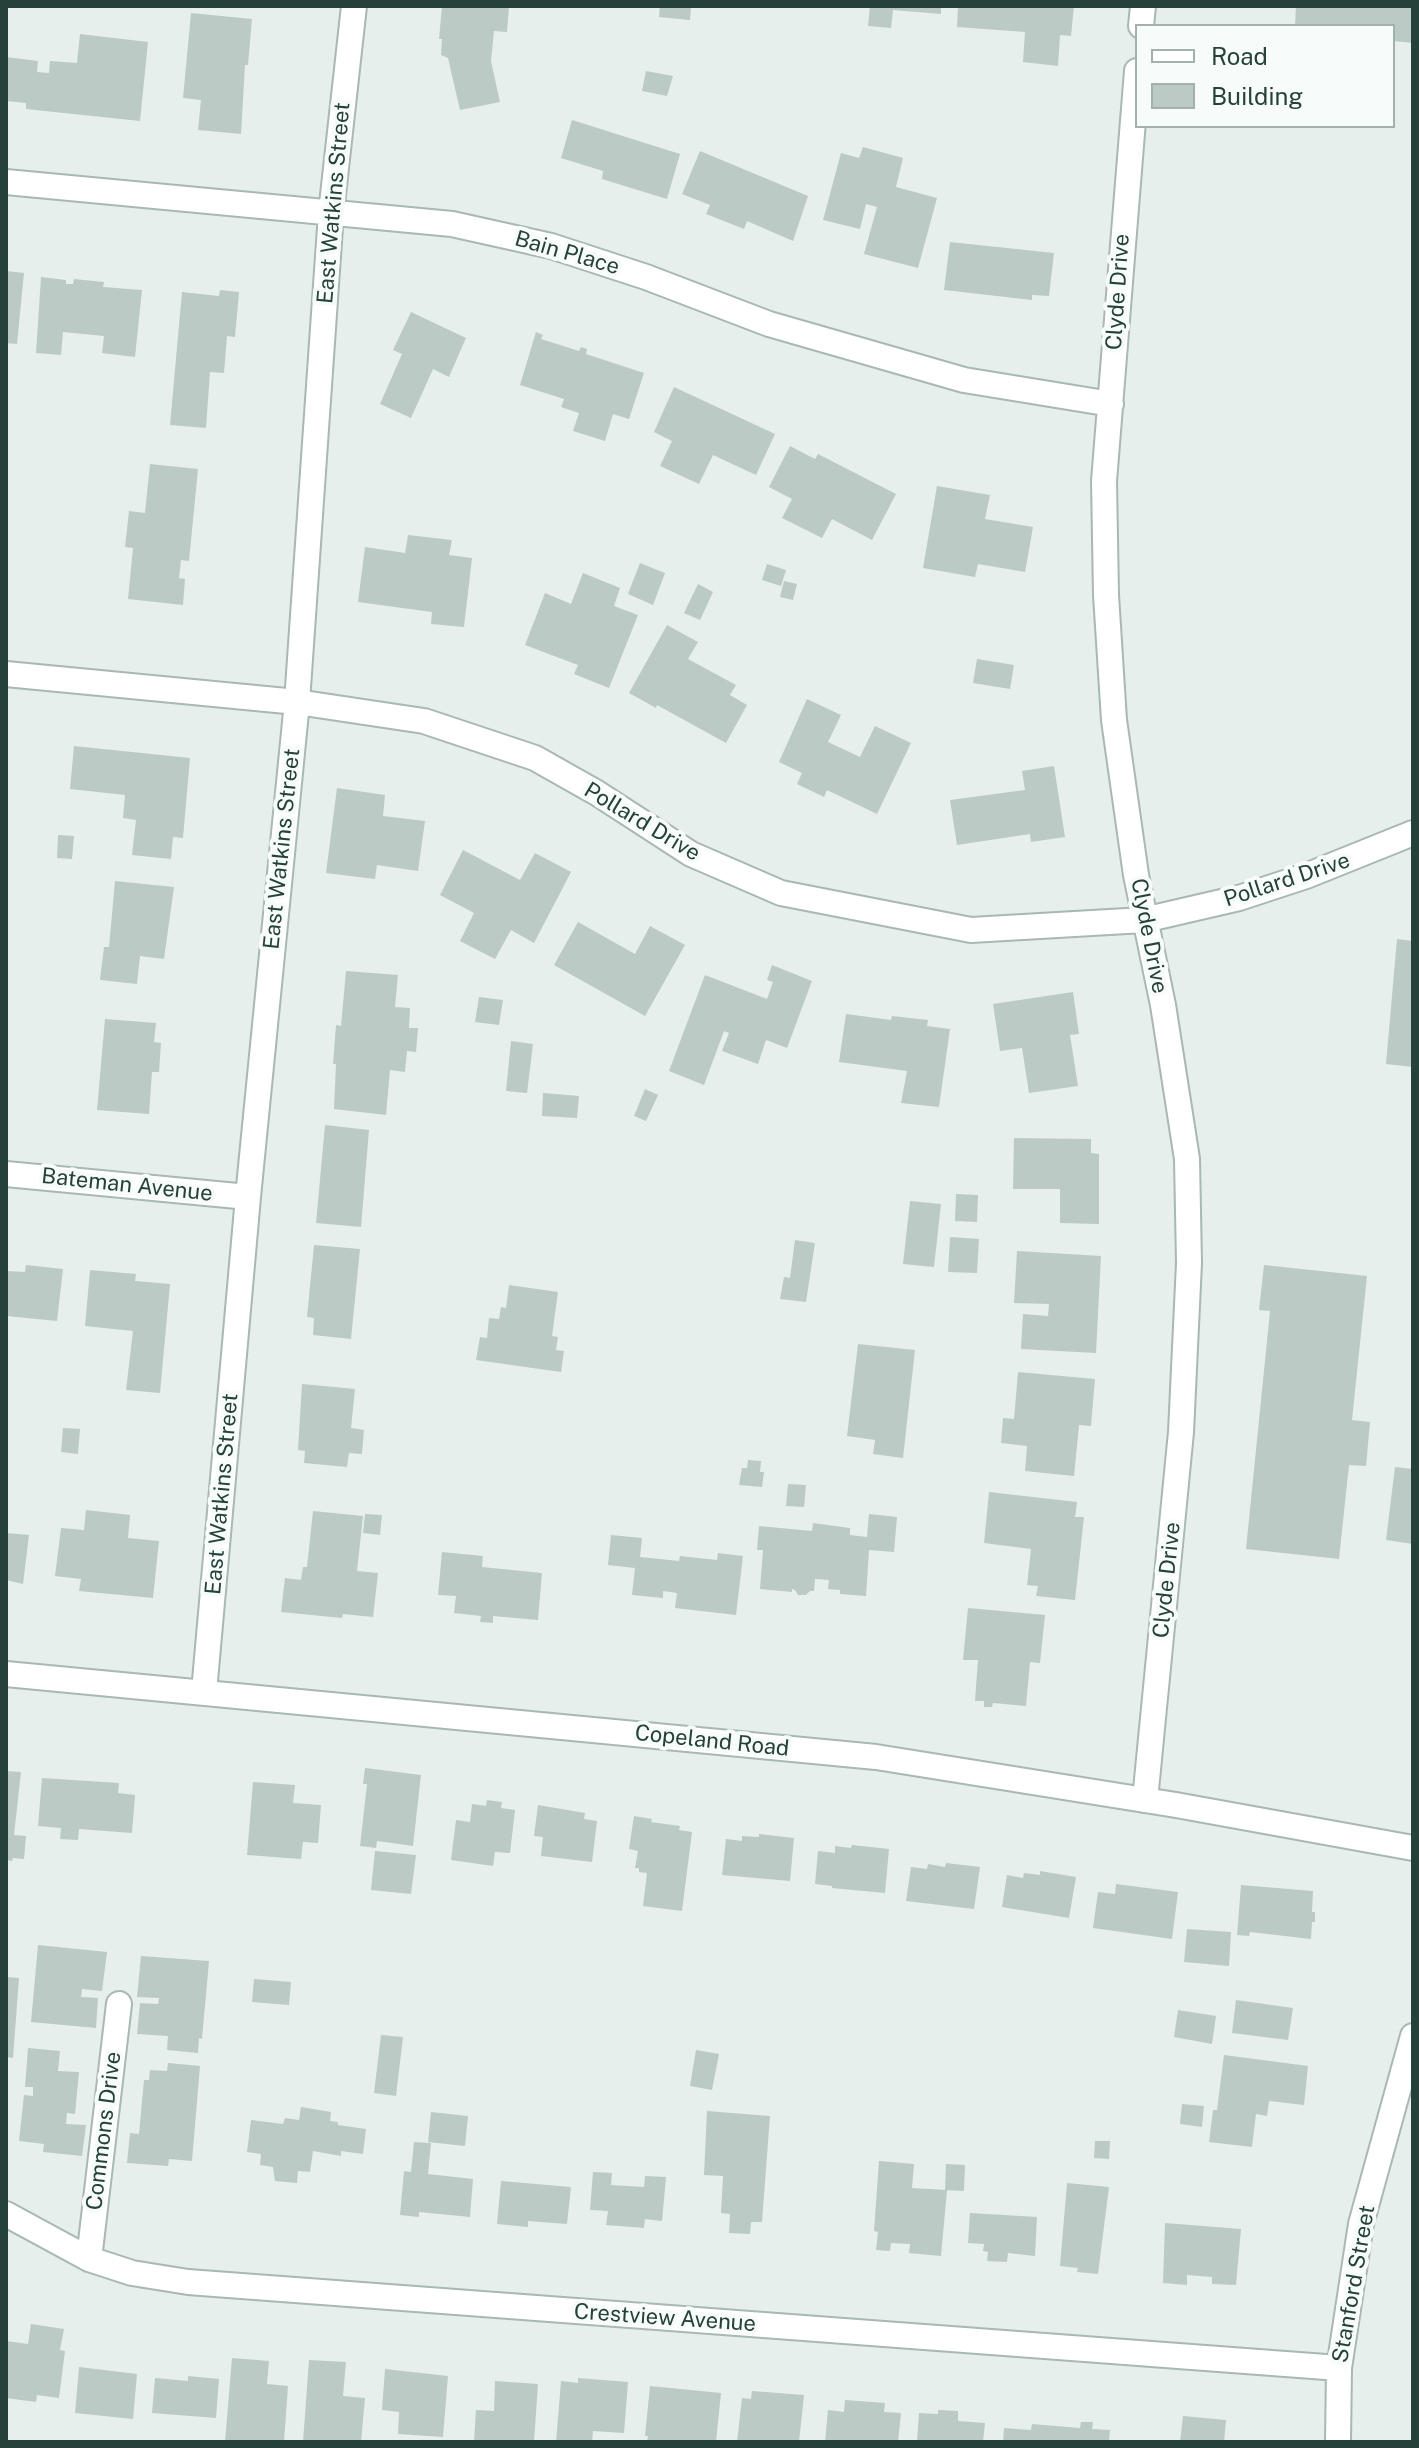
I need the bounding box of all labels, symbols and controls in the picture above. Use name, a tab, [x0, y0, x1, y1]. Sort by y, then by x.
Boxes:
legend	[1135, 24, 1395, 128]
text: Road	[1211, 42, 1268, 70]
text: Building	[1211, 82, 1303, 110]
street label: East Watkins Street	[312, 101, 356, 305]
street label: Bain Place	[512, 225, 622, 281]
street label: Clyde Drive	[1101, 233, 1135, 351]
street label: East Watkins Street	[258, 747, 306, 951]
street label: Pollard Drive	[579, 777, 705, 867]
street label: Pollard Drive	[1221, 847, 1353, 913]
street label: Clyde Drive	[1125, 876, 1173, 996]
street label: Bateman Avenue	[40, 1163, 214, 1207]
street label: East Watkins Street	[200, 1392, 244, 1596]
street label: Clyde Drive	[1148, 1521, 1186, 1639]
street label: Copeland Road	[633, 1720, 791, 1762]
street label: Commons Drive	[81, 2050, 127, 2212]
street label: Stanford Street	[1327, 2203, 1381, 2365]
street label: Crestview Avenue	[573, 2298, 757, 2338]

